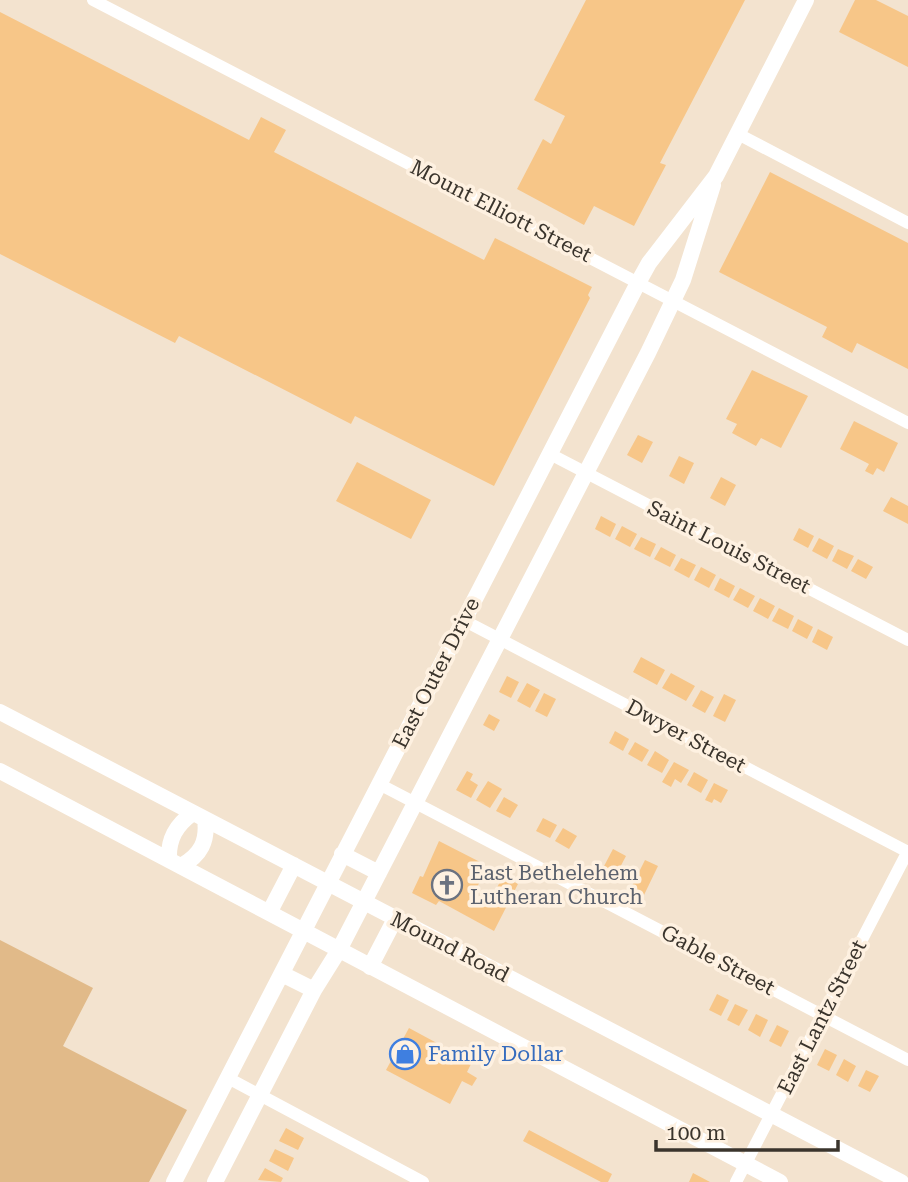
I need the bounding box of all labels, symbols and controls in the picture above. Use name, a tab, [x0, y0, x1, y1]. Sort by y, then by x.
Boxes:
street label: Mount Elliott Street	[406, 155, 596, 267]
street label: Saint Louis Street	[644, 496, 815, 598]
street label: East Outer Drive	[388, 594, 484, 752]
street label: Dwyer Street	[622, 694, 750, 778]
place label: East Bethelehem Lutheran Church	[470, 861, 643, 909]
church icon: East Bethelehem Lutheran Church	[430, 868, 464, 902]
street label: Mound Road	[387, 907, 514, 987]
street label: Gable Street	[657, 920, 779, 1000]
street label: East Lantz Street	[773, 936, 871, 1098]
shop icon: Family Dollar	[388, 1037, 422, 1071]
place label: Family Dollar	[428, 1042, 564, 1066]
scale bar	[656, 1108, 838, 1152]
text: 100 m	[666, 1121, 726, 1145]

